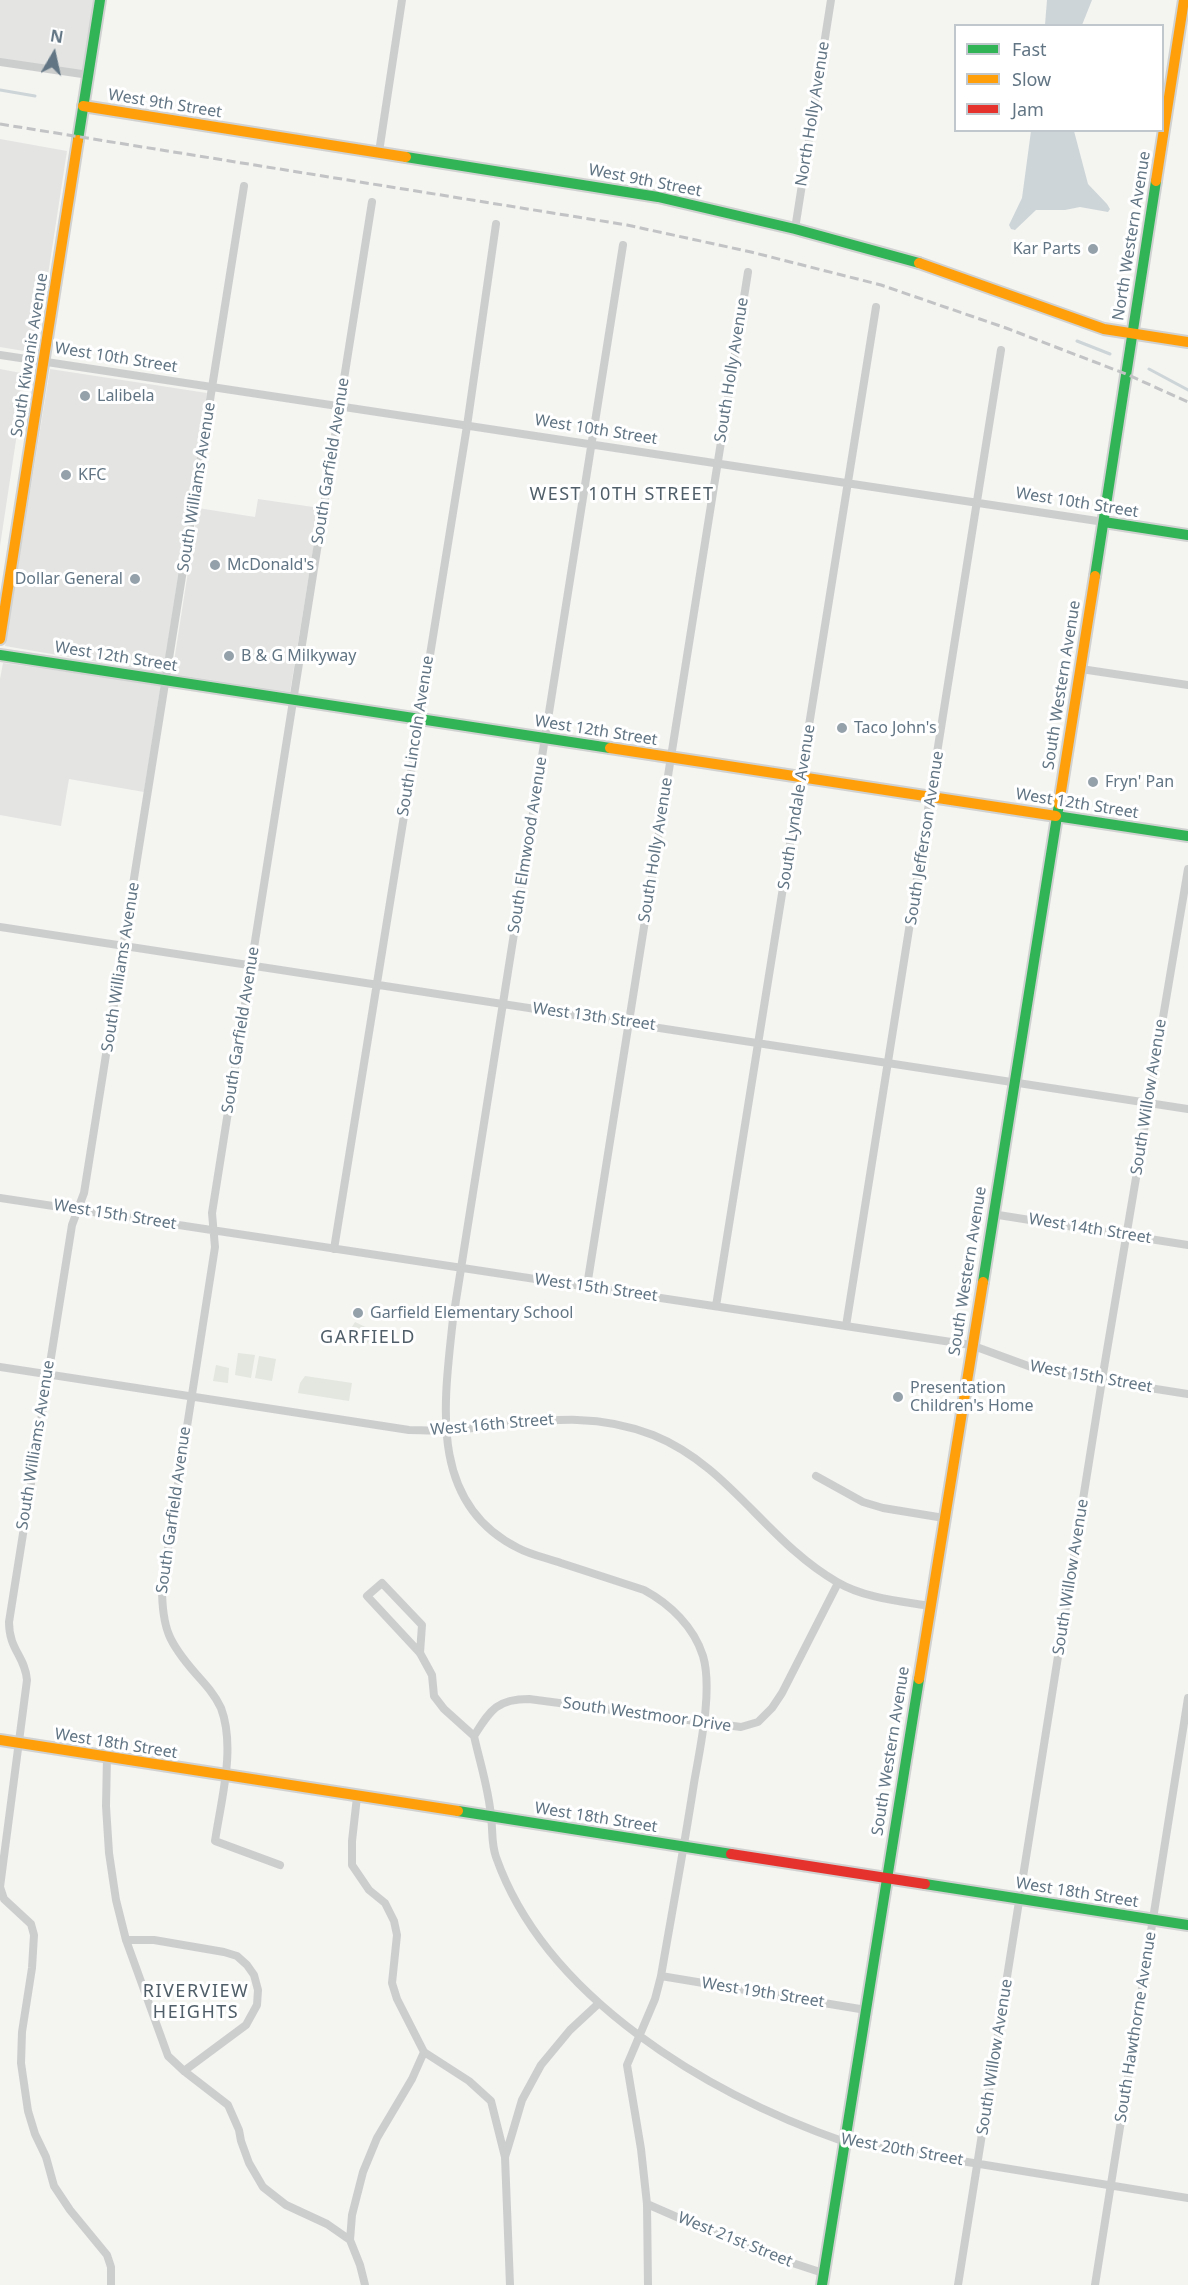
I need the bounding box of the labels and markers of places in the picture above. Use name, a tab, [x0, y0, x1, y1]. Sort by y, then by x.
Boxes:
place label: Kar Parts	[1013, 239, 1081, 259]
marker: Kar Parts	[1086, 242, 1100, 256]
place label: Lalibela	[97, 386, 155, 406]
marker: Lalibela	[78, 389, 92, 403]
place label: KFC	[78, 465, 106, 485]
marker: KFC	[59, 468, 73, 482]
place label: McDonald's	[227, 555, 314, 575]
marker: McDonald's	[208, 558, 222, 572]
place label: Dollar General	[15, 569, 123, 589]
marker: Dollar General	[128, 572, 142, 586]
place label: B & G Milkyway	[241, 646, 356, 666]
marker: B & G Milkyway	[222, 649, 236, 663]
place label: Taco John's	[854, 718, 937, 738]
marker: Taco John's	[835, 721, 849, 735]
place label: Fryn' Pan	[1105, 772, 1174, 792]
marker: Fryn' Pan	[1086, 775, 1100, 789]
place label: Garfield Elementary School	[370, 1303, 573, 1323]
marker: Garfield Elementary School	[351, 1306, 365, 1320]
place label: Presentation Children's Home	[910, 1378, 1034, 1416]
marker: Presentation Children's Home	[891, 1390, 905, 1404]

